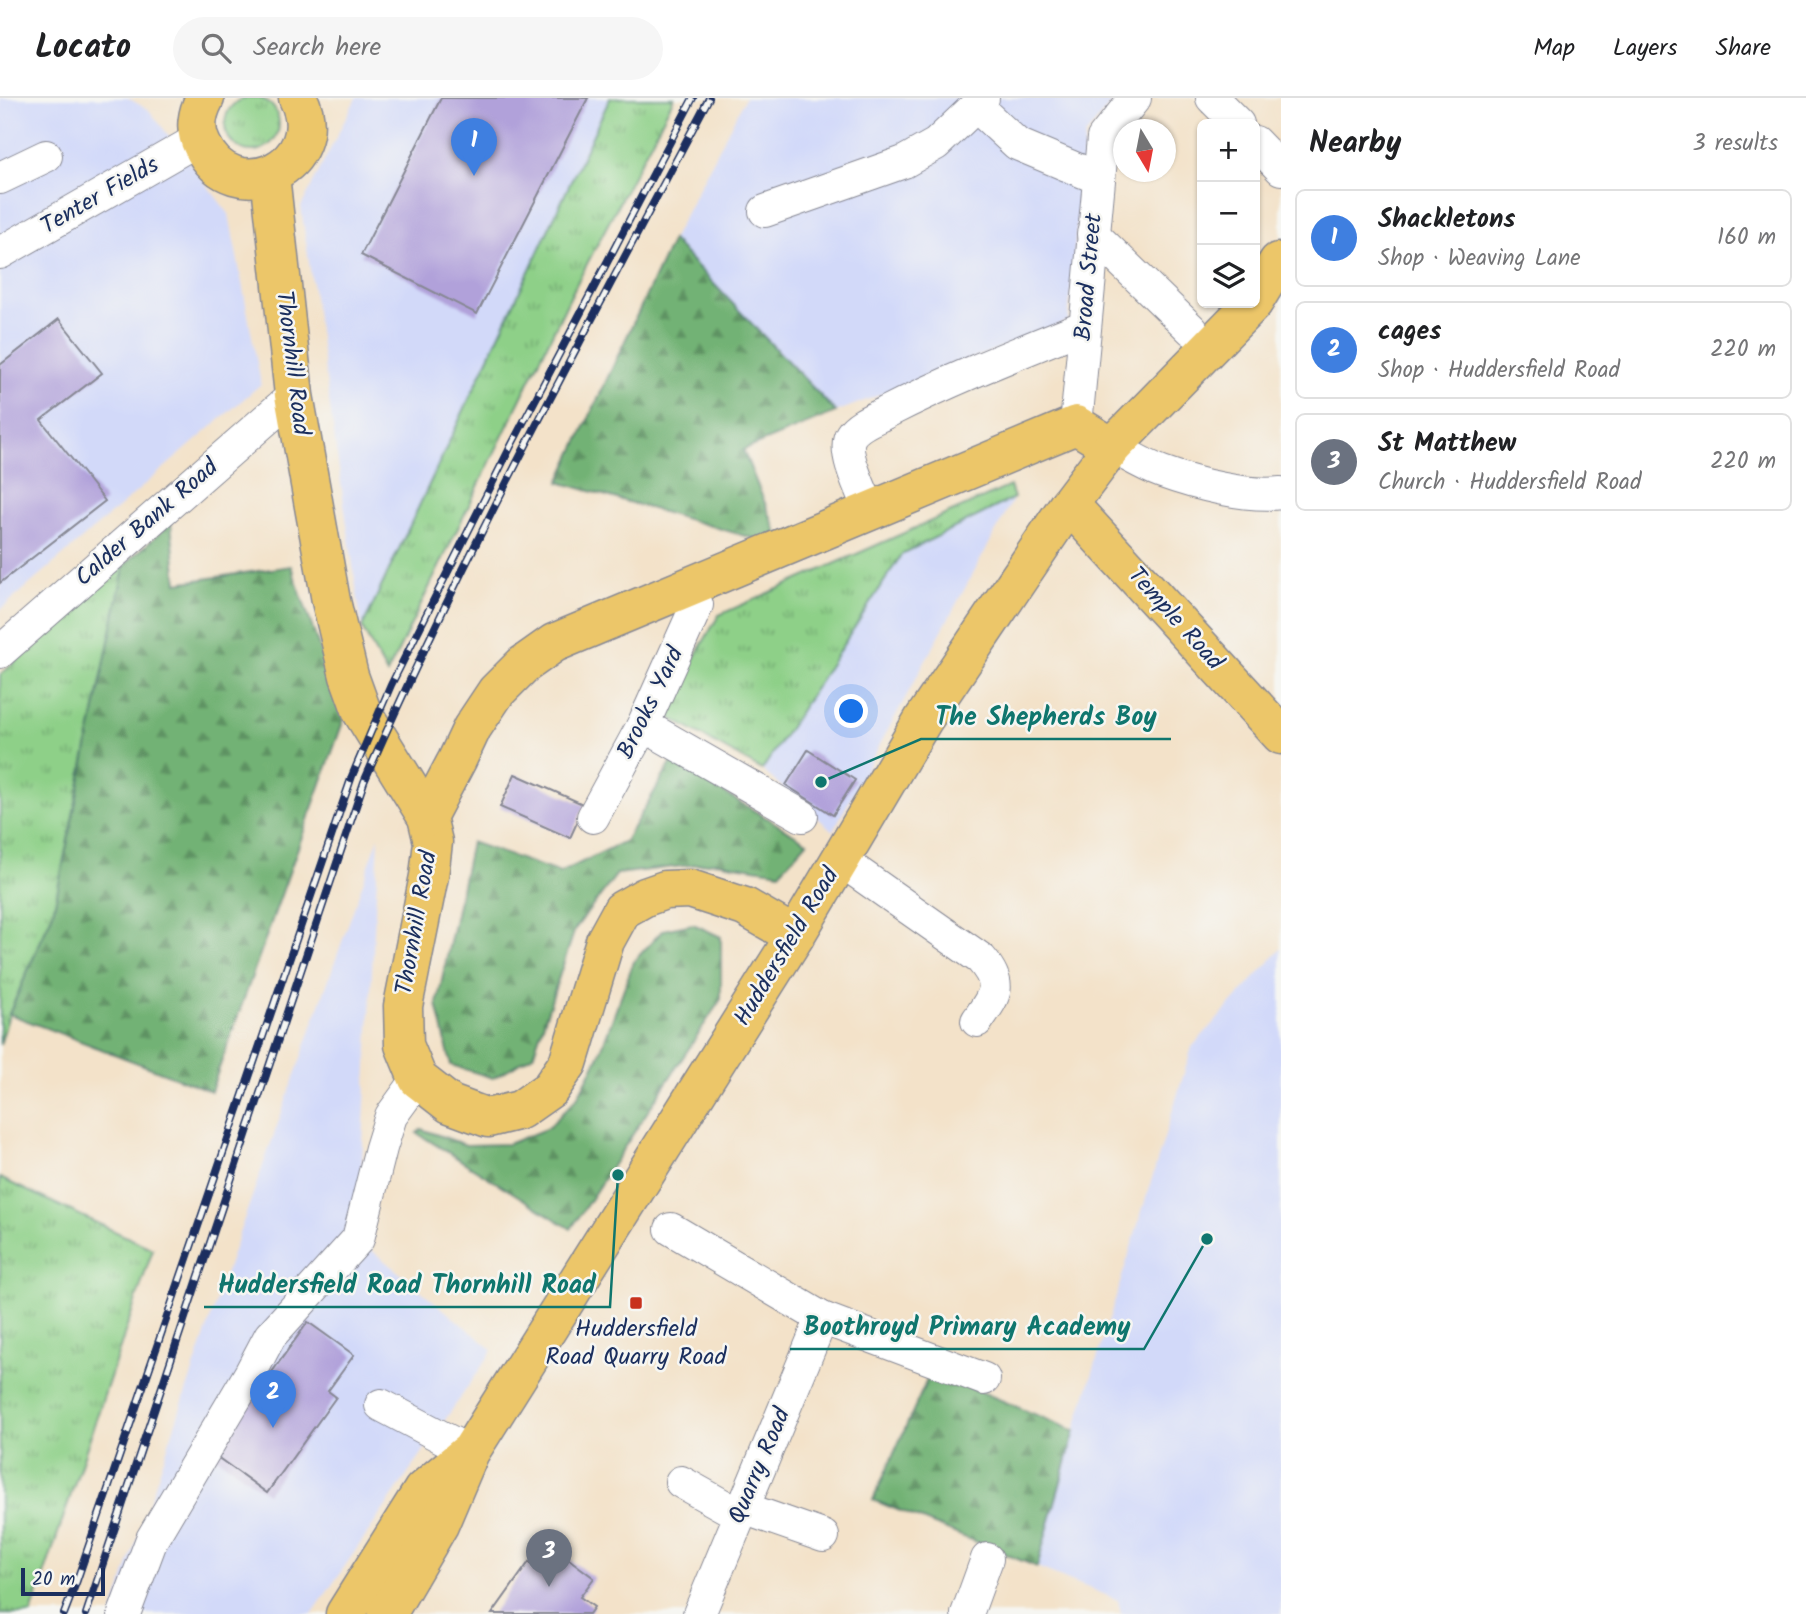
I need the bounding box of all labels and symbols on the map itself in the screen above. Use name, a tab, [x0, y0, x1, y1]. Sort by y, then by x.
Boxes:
pin: 1	[451, 118, 497, 176]
north arrow	[1113, 119, 1176, 182]
street label: Tenter Fields	[33, 146, 167, 246]
street label: Broad Street	[1064, 211, 1114, 342]
street label: Thornhill Road	[264, 288, 320, 439]
street label: Calder Bank Road	[66, 449, 229, 597]
street label: Temple Road	[1117, 558, 1233, 681]
street label: Brooks Yard	[607, 639, 696, 766]
callout: The Shepherds Boy	[921, 692, 1171, 739]
your location	[834, 694, 868, 728]
text: The Shepherds Boy	[935, 697, 1157, 739]
street label: Thornhill Road	[385, 847, 449, 998]
street label: Huddersfield Road	[724, 859, 850, 1034]
callout: Huddersfield Road Thornhill Road	[204, 1260, 610, 1307]
text: Huddersfield Road Thornhill Road	[218, 1265, 597, 1307]
marker: Huddersfield Road Quarry Road	[628, 1295, 644, 1311]
callout: Boothroyd Primary Academy	[790, 1302, 1144, 1349]
text: Boothroyd Primary Academy	[804, 1307, 1131, 1349]
place label: Huddersfield Road Quarry Road	[546, 1310, 727, 1377]
pin: 2	[250, 1370, 296, 1428]
street label: Quarry Road	[718, 1401, 802, 1530]
pin: 3	[526, 1529, 572, 1587]
scale bar	[21, 1565, 105, 1597]

